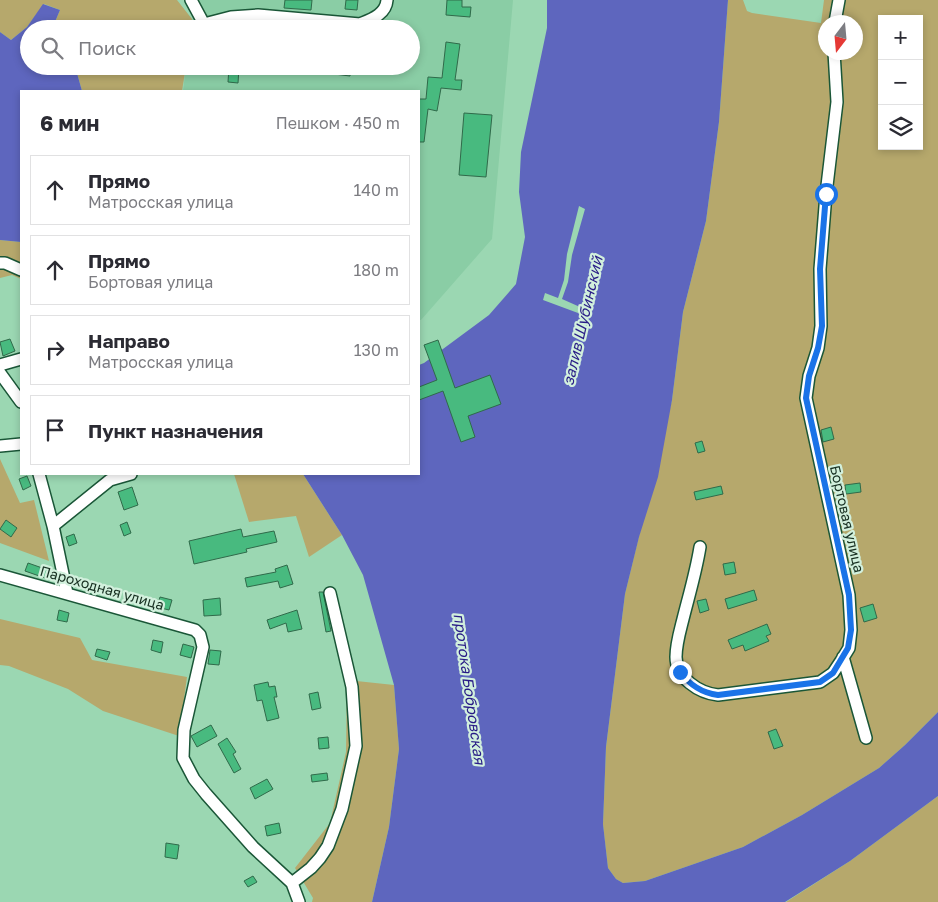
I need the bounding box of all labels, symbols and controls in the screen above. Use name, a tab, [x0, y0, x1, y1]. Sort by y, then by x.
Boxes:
north arrow	[818, 15, 863, 60]
map controls	[878, 15, 923, 150]
button: +	[878, 15, 923, 60]
search box	[20, 20, 420, 75]
icon: search	[38, 34, 66, 62]
text: Поиск	[78, 36, 137, 59]
button: −	[878, 60, 923, 105]
button: layers	[878, 105, 923, 150]
text: 6 мин	[40, 110, 99, 136]
text: Пешком · 450 m	[276, 113, 400, 133]
text: Прямо	[88, 169, 150, 192]
icon: ahead	[41, 176, 69, 204]
text: 140 m	[353, 180, 399, 200]
route start	[815, 183, 838, 206]
text: Матросская улица	[88, 192, 233, 212]
text: Прямо	[88, 249, 150, 272]
water label: залив Шубинский	[558, 254, 607, 387]
icon: ahead	[41, 256, 69, 284]
text: 180 m	[353, 260, 399, 280]
text: Бортовая улица	[88, 272, 213, 292]
text: Направо	[88, 329, 170, 352]
icon: right	[41, 336, 69, 364]
text: 130 m	[354, 340, 399, 360]
text: Матросская улица	[88, 352, 233, 372]
icon: arrive	[41, 416, 69, 444]
text: Пункт назначения	[88, 419, 263, 442]
street label: Бортовая улица	[827, 464, 868, 574]
street label: Пароходная улица	[38, 562, 166, 613]
water label: протока Бобровская	[450, 612, 490, 767]
route end	[669, 661, 692, 684]

